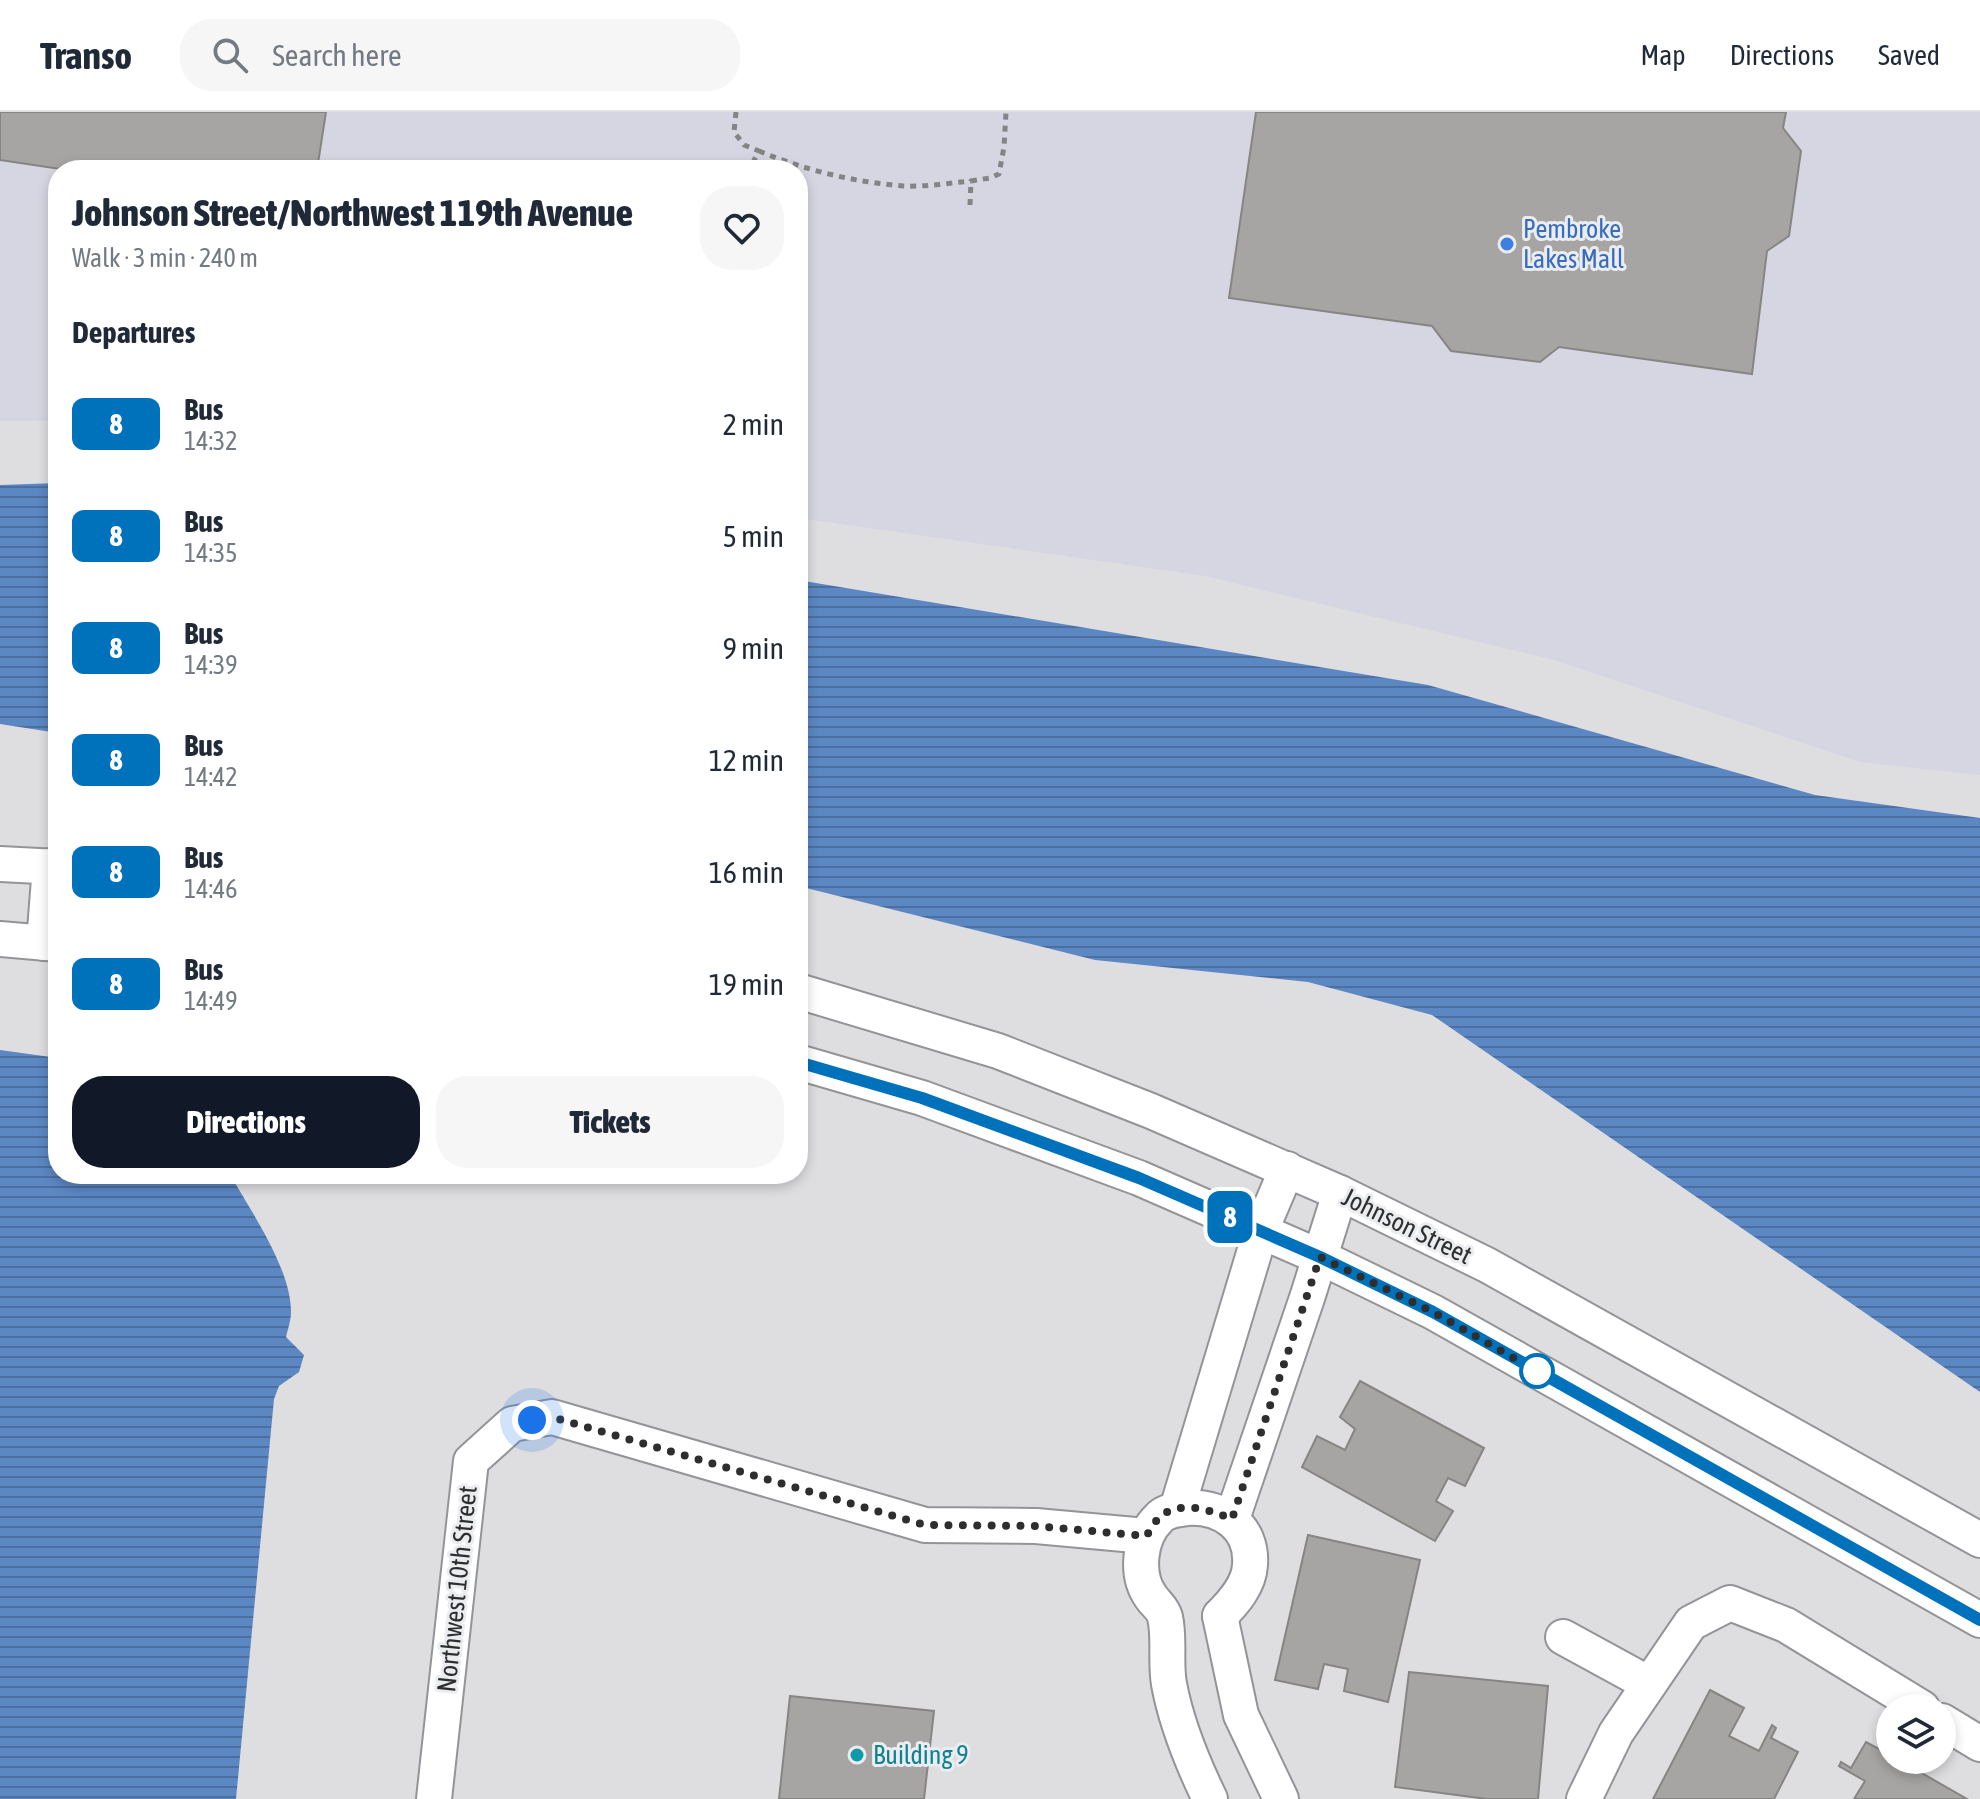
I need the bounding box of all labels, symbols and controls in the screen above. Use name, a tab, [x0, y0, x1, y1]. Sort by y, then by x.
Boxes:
search box	[180, 19, 740, 91]
icon: search	[208, 33, 252, 77]
text: Transo	[40, 34, 132, 77]
text: Search here	[272, 38, 402, 72]
text: Map	[1641, 39, 1686, 71]
text: Directions	[1730, 39, 1834, 71]
text: Saved	[1878, 39, 1940, 71]
button: heart	[700, 186, 784, 270]
text: Johnson Street/Northwest 119th Avenue	[72, 191, 633, 234]
place label: Pembroke Lakes Mall	[1523, 214, 1624, 274]
marker: Pembroke Lakes Mall	[1498, 235, 1516, 253]
text: Walk · 3 min · 240 m	[72, 243, 258, 273]
text: Departures	[72, 315, 195, 349]
text: Bus	[184, 392, 223, 426]
text: 2 min	[723, 407, 784, 441]
text: 8	[109, 408, 123, 440]
text: 14:32	[184, 426, 238, 456]
text: Bus	[184, 504, 223, 538]
text: 5 min	[723, 519, 784, 553]
text: 8	[109, 520, 123, 552]
text: 14:35	[184, 538, 238, 568]
text: Bus	[184, 616, 223, 650]
text: 9 min	[723, 631, 784, 665]
text: 8	[109, 632, 123, 664]
text: 14:39	[184, 650, 238, 680]
text: Bus	[184, 728, 223, 762]
text: 12 min	[709, 743, 784, 777]
text: 8	[109, 744, 123, 776]
text: 14:42	[184, 762, 238, 792]
text: Bus	[184, 840, 223, 874]
text: 16 min	[709, 855, 784, 889]
text: 8	[109, 856, 123, 888]
text: 14:46	[184, 874, 238, 904]
text: Bus	[184, 952, 223, 986]
text: 19 min	[709, 967, 784, 1001]
text: 8	[109, 968, 123, 1000]
text: 14:49	[184, 986, 238, 1016]
button: Directions	[72, 1076, 420, 1168]
button: Tickets	[436, 1076, 784, 1168]
street label: Johnson Street	[1337, 1182, 1477, 1270]
line badge: 8	[1204, 1191, 1256, 1243]
text: 8	[1223, 1201, 1237, 1233]
unlabelled marker	[1520, 1354, 1554, 1388]
your location	[512, 1400, 552, 1440]
street label: Northwest 10th Street	[431, 1484, 483, 1694]
map controls	[1876, 1694, 1956, 1774]
button: layers	[1876, 1694, 1956, 1774]
place label: Building 9	[873, 1740, 968, 1770]
marker: Building 9	[848, 1746, 866, 1764]

